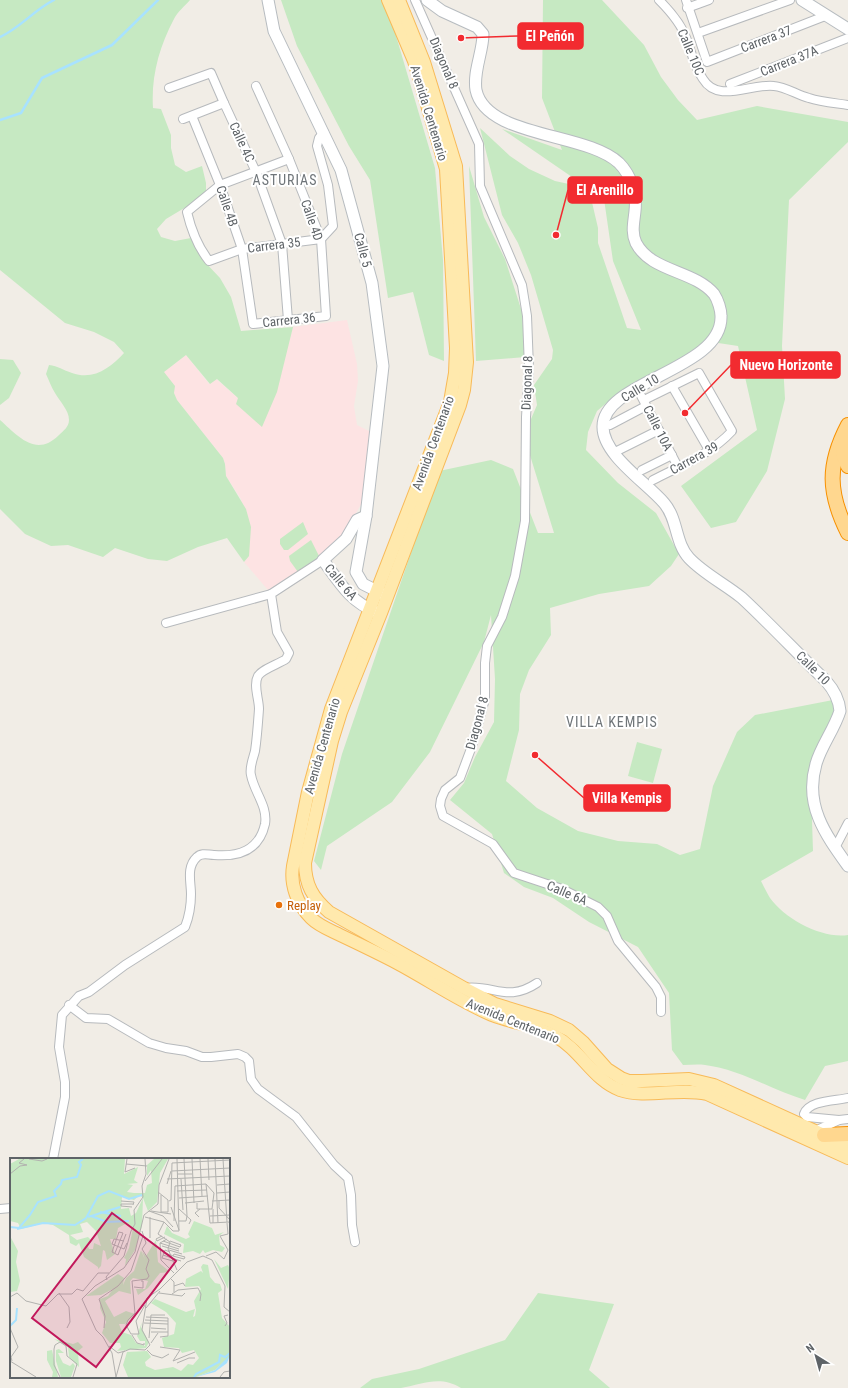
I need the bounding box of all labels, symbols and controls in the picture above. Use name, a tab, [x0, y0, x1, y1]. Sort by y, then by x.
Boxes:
street label: Carrera 37	[738, 22, 794, 56]
callout: El Peñón	[518, 23, 583, 49]
street label: Calle 10C	[675, 27, 707, 77]
text: El Peñón	[526, 28, 575, 44]
street label: Diagonal 8	[426, 35, 462, 91]
street label: Carrera 37A	[758, 42, 820, 79]
street label: Avenida Centenario	[407, 63, 451, 163]
street label: Calle 4C	[226, 120, 258, 164]
district label: ASTURIAS	[253, 172, 317, 188]
callout: El Arenillo	[568, 177, 642, 203]
text: El Arenillo	[576, 182, 634, 198]
street label: Calle 4B	[213, 184, 241, 228]
street label: Calle 4D	[298, 197, 326, 243]
street label: Calle 5	[351, 231, 375, 269]
street label: Carrera 35	[247, 234, 301, 256]
street label: Carrera 36	[262, 310, 316, 330]
callout: Nuevo Horizonte	[731, 352, 840, 378]
street label: Diagonal 8	[519, 356, 535, 410]
text: Nuevo Horizonte	[739, 357, 833, 373]
street label: Calle 10	[618, 371, 662, 405]
street label: Avenida Centenario	[409, 394, 457, 492]
street label: Calle 10A	[640, 403, 676, 454]
street label: Carrera 39	[667, 439, 721, 477]
street label: Calle 6A	[322, 561, 361, 604]
street label: Calle 10	[793, 648, 833, 688]
street label: Diagonal 8	[463, 695, 491, 751]
street label: Avenida Centenario	[301, 696, 343, 796]
district label: VILLA KEMPIS	[566, 714, 658, 730]
callout: Villa Kempis	[584, 785, 670, 811]
text: Villa Kempis	[592, 790, 662, 806]
street label: Calle 6A	[544, 878, 590, 908]
place label: Replay	[287, 898, 322, 913]
marker: Replay	[274, 900, 284, 910]
street label: Avenida Centenario	[464, 995, 562, 1047]
inset map	[10, 1158, 230, 1378]
north arrow	[796, 1336, 836, 1376]
text: N	[804, 1341, 817, 1356]

